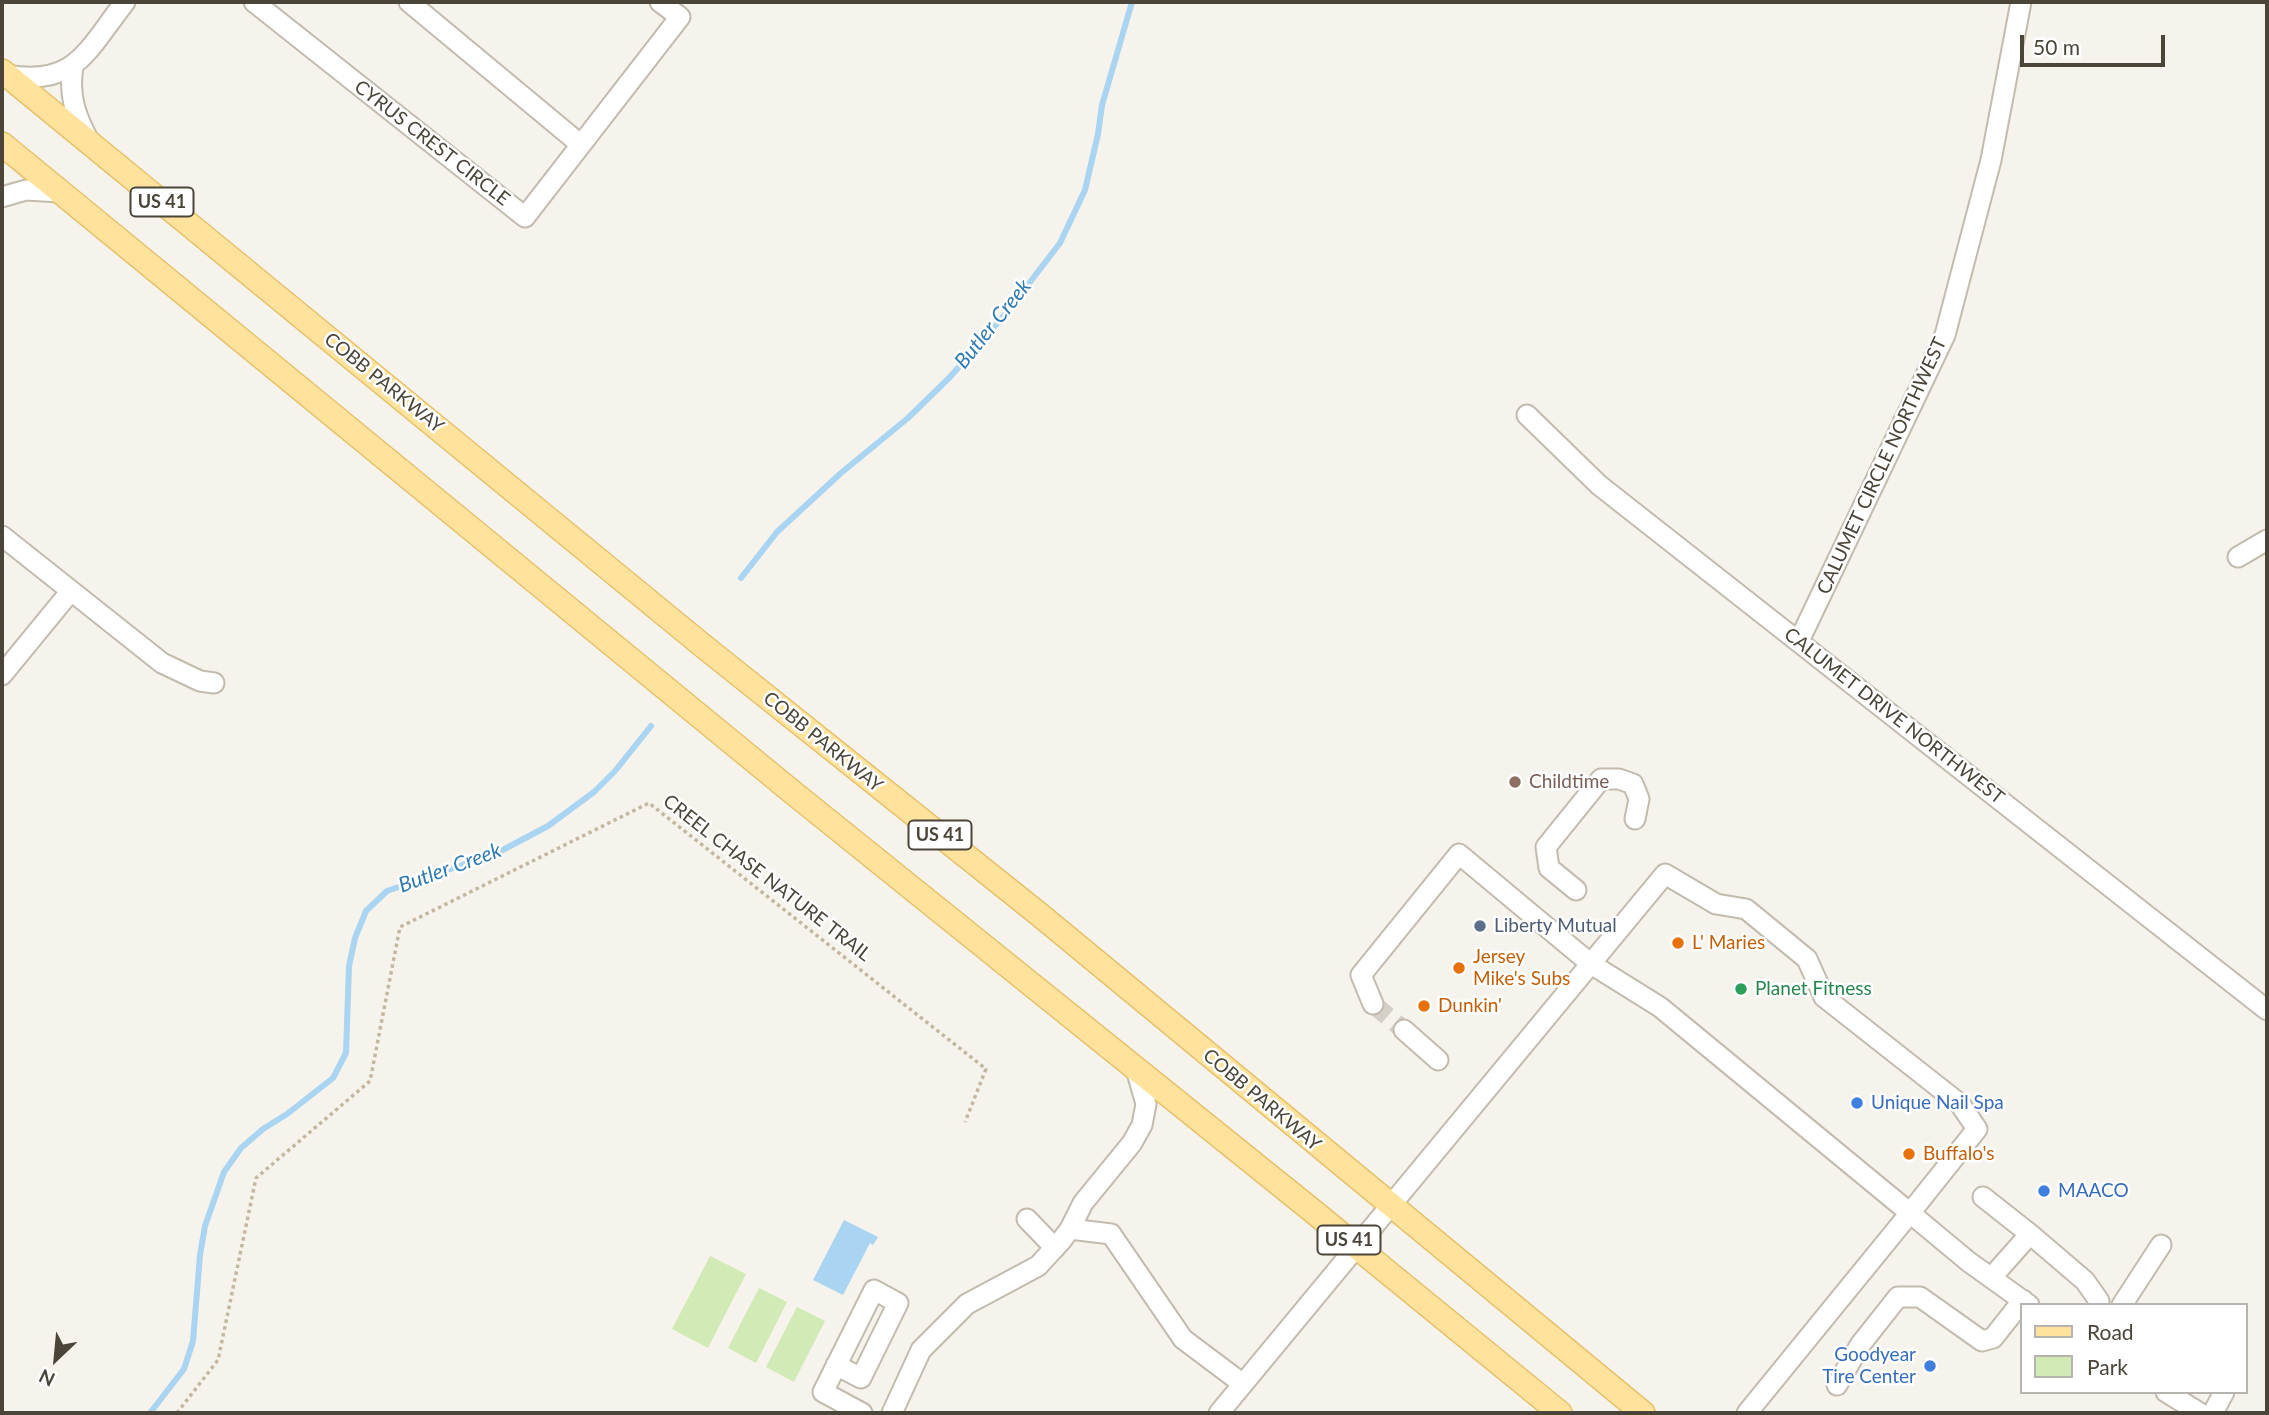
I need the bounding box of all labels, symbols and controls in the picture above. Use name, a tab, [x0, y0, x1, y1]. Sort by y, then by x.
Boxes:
scale bar	[2024, 21, 2169, 65]
text: 50 m	[2033, 34, 2080, 59]
street label: CYRUS CREST CIRCLE	[350, 75, 514, 211]
road number: US 41	[130, 188, 194, 216]
water label: Butler Creek	[949, 274, 1037, 374]
street label: COBB PARKWAY	[320, 328, 448, 438]
street label: CALUMET CIRCLE NORTHWEST	[1812, 334, 1952, 598]
street label: CALUMET DRIVE NORTHWEST	[1779, 623, 2009, 809]
street label: COBB PARKWAY	[759, 687, 887, 797]
place label: Childtime	[1529, 771, 1609, 793]
marker: Childtime	[1507, 774, 1523, 790]
street label: CREEL CHASE NATURE TRAIL	[659, 790, 875, 966]
road number: US 41	[908, 820, 972, 850]
water label: Butler Creek	[395, 838, 505, 898]
place label: Liberty Mutual	[1494, 915, 1617, 937]
marker: Liberty Mutual	[1472, 918, 1488, 934]
place label: L' Maries	[1692, 932, 1765, 954]
marker: L' Maries	[1670, 935, 1686, 951]
place label: Jersey Mike's Subs	[1473, 946, 1570, 990]
marker: Jersey Mike's Subs	[1451, 960, 1467, 976]
place label: Planet Fitness	[1755, 978, 1872, 1000]
marker: Planet Fitness	[1733, 981, 1749, 997]
place label: Dunkin'	[1438, 995, 1502, 1017]
marker: Dunkin'	[1416, 998, 1432, 1014]
street label: COBB PARKWAY	[1198, 1044, 1326, 1156]
place label: Unique Nail Spa	[1871, 1092, 2004, 1114]
marker: Unique Nail Spa	[1849, 1095, 1865, 1111]
place label: Buffalo's	[1923, 1143, 1995, 1165]
marker: Buffalo's	[1901, 1146, 1917, 1162]
place label: MAACO	[2058, 1180, 2129, 1202]
marker: MAACO	[2036, 1183, 2052, 1199]
road number: US 41	[1318, 1226, 1380, 1254]
legend	[2021, 1303, 2248, 1394]
text: Road	[2087, 1319, 2134, 1344]
north arrow	[21, 1324, 91, 1394]
place label: Goodyear Tire Center	[1822, 1344, 1916, 1388]
text: Park	[2087, 1354, 2128, 1379]
marker: Goodyear Tire Center	[1922, 1358, 1938, 1374]
text: N	[35, 1365, 58, 1392]

